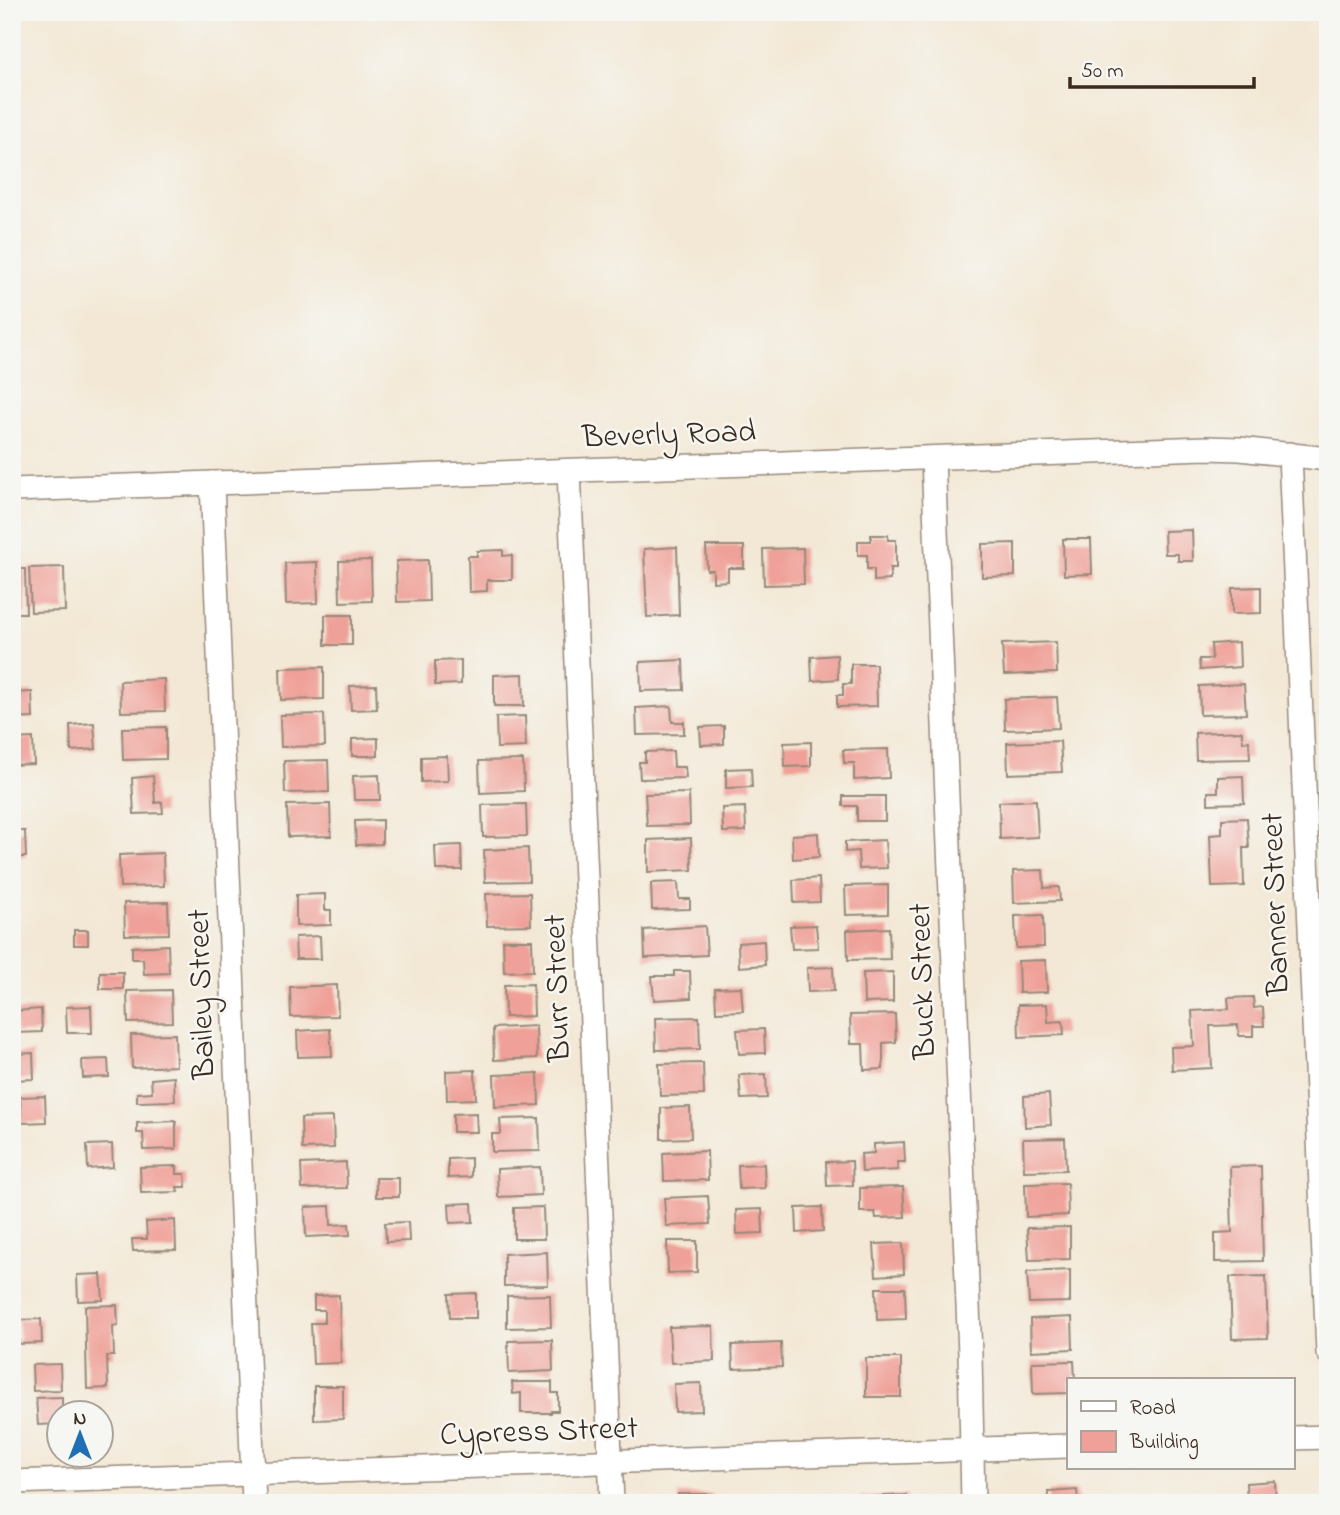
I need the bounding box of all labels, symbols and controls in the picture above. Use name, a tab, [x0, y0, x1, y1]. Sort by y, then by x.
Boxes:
scale bar	[1070, 46, 1254, 90]
text: 50 m	[1081, 57, 1124, 87]
street label: Beverly Road	[580, 409, 757, 463]
street label: Banner Street	[1250, 811, 1304, 997]
street label: Buck Street	[898, 902, 950, 1061]
street label: Bailey Street	[177, 908, 229, 1081]
street label: Burr Street	[533, 913, 585, 1064]
legend	[1067, 1378, 1294, 1470]
text: Road	[1130, 1394, 1176, 1424]
north arrow	[46, 1400, 116, 1470]
text: N	[74, 1406, 87, 1433]
street label: Cypress Street	[439, 1406, 639, 1460]
text: Building	[1129, 1428, 1199, 1460]

